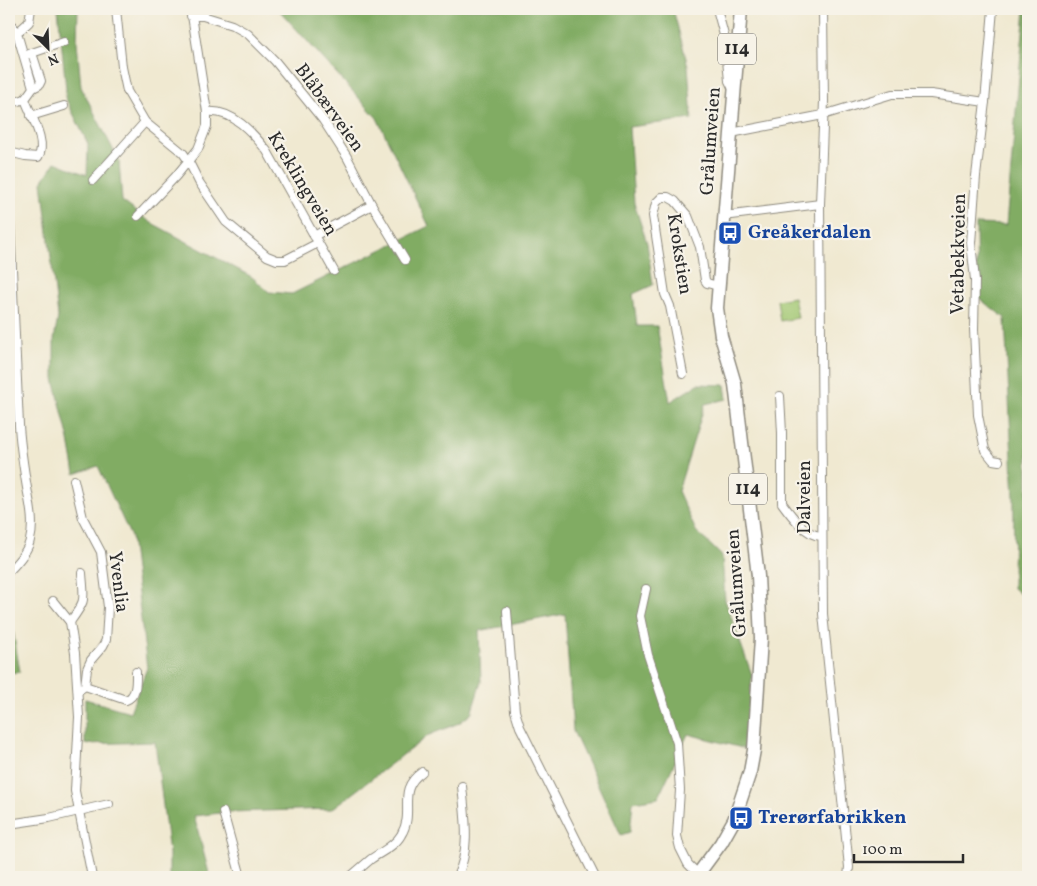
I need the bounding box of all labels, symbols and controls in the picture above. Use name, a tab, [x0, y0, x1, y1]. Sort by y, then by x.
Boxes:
north arrow	[22, 22, 72, 72]
road number: 114	[718, 34, 756, 64]
text: N	[44, 48, 61, 69]
street label: Blåbærveien	[288, 58, 370, 158]
street label: Grålumveien	[694, 86, 728, 196]
street label: Kreklingveien	[261, 127, 343, 241]
street label: Vetabekkveien	[945, 193, 973, 315]
street label: Krokstien	[660, 211, 698, 297]
bus stop icon: Greåkerdalen	[717, 220, 743, 246]
place label: Greåkerdalen	[748, 220, 871, 246]
street label: Dalveien	[792, 460, 818, 534]
road number: 114	[729, 474, 767, 504]
street label: Grålumveien	[720, 528, 754, 638]
street label: Yvenlia	[101, 550, 135, 614]
bus stop icon: Trerørfabrikken	[728, 805, 754, 831]
place label: Trerørfabrikken	[758, 805, 907, 831]
scale bar	[854, 831, 963, 863]
text: 100 m	[862, 840, 902, 861]

